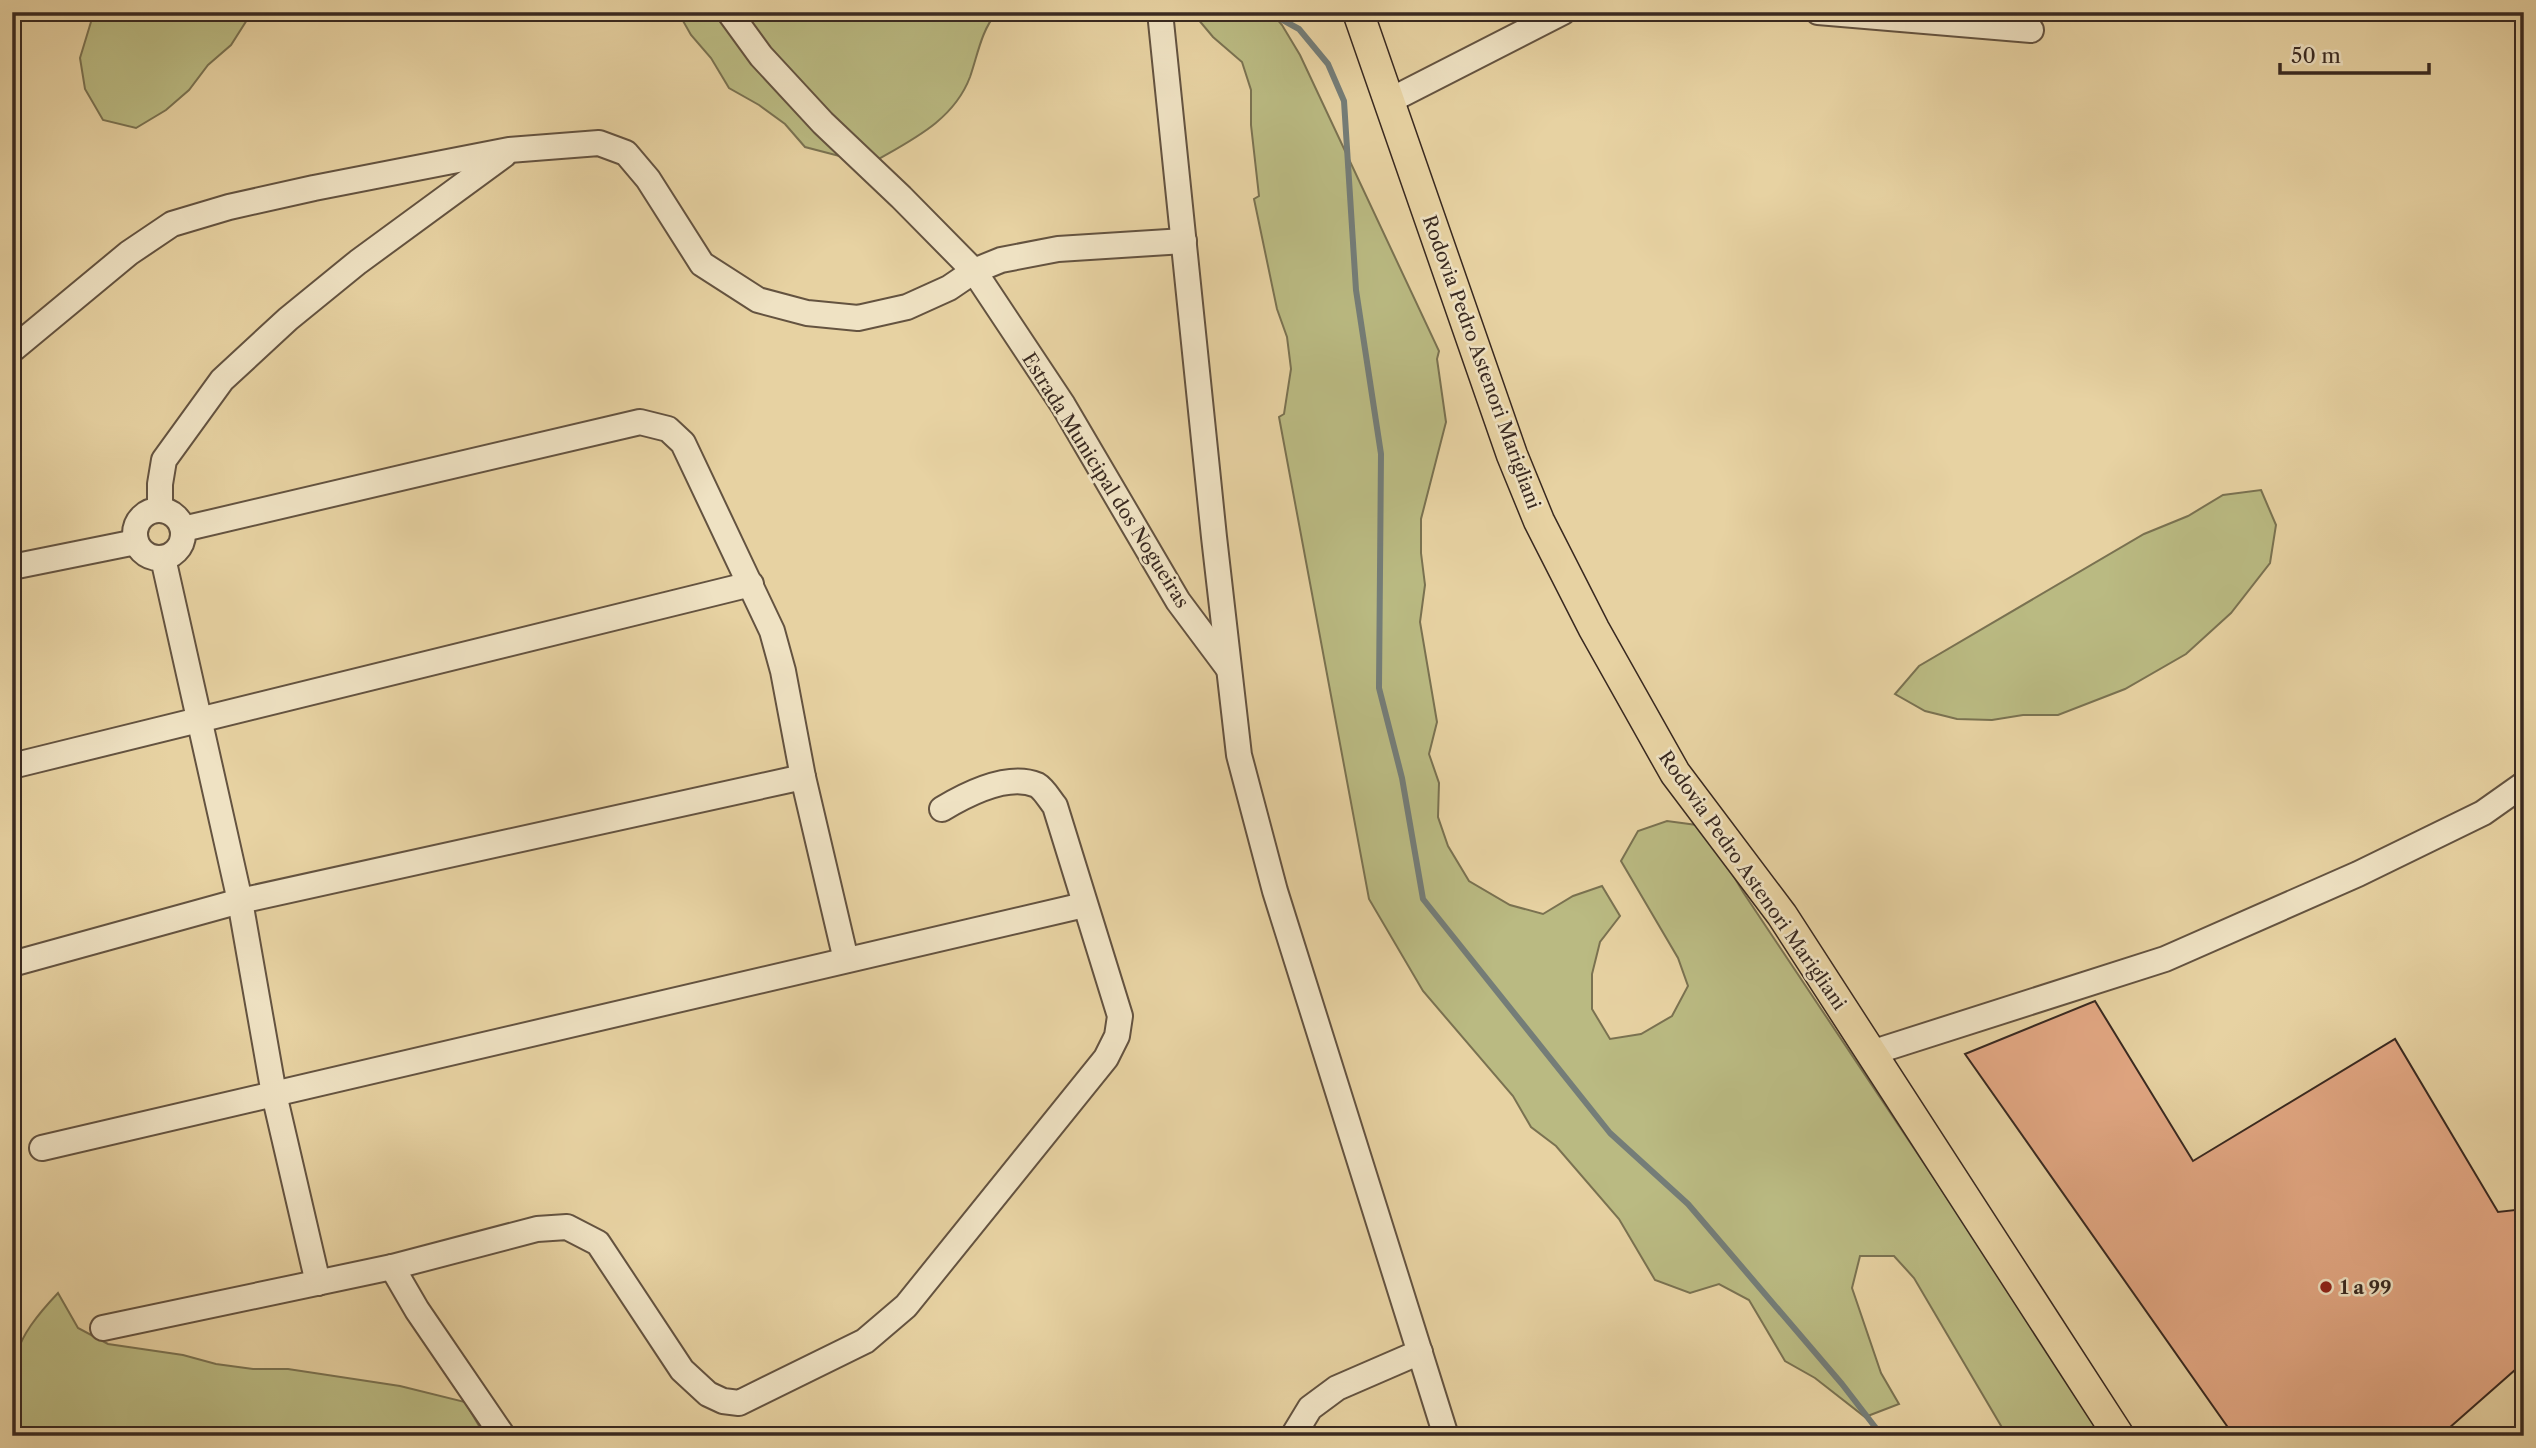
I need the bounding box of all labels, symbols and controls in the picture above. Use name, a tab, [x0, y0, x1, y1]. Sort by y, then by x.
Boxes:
scale bar	[2280, 32, 2429, 76]
text: 50 m	[2291, 43, 2341, 68]
street label: Rodovia Pedro Astenori Marigliani	[1418, 212, 1546, 512]
street label: Estrada Municipal dos Nogueiras	[1017, 348, 1194, 612]
street label: Rodovia Pedro Astenori Marigliani	[1654, 746, 1851, 1014]
place label: 1 a 99	[2340, 1276, 2392, 1299]
marker: 1 a 99	[2318, 1279, 2334, 1295]

